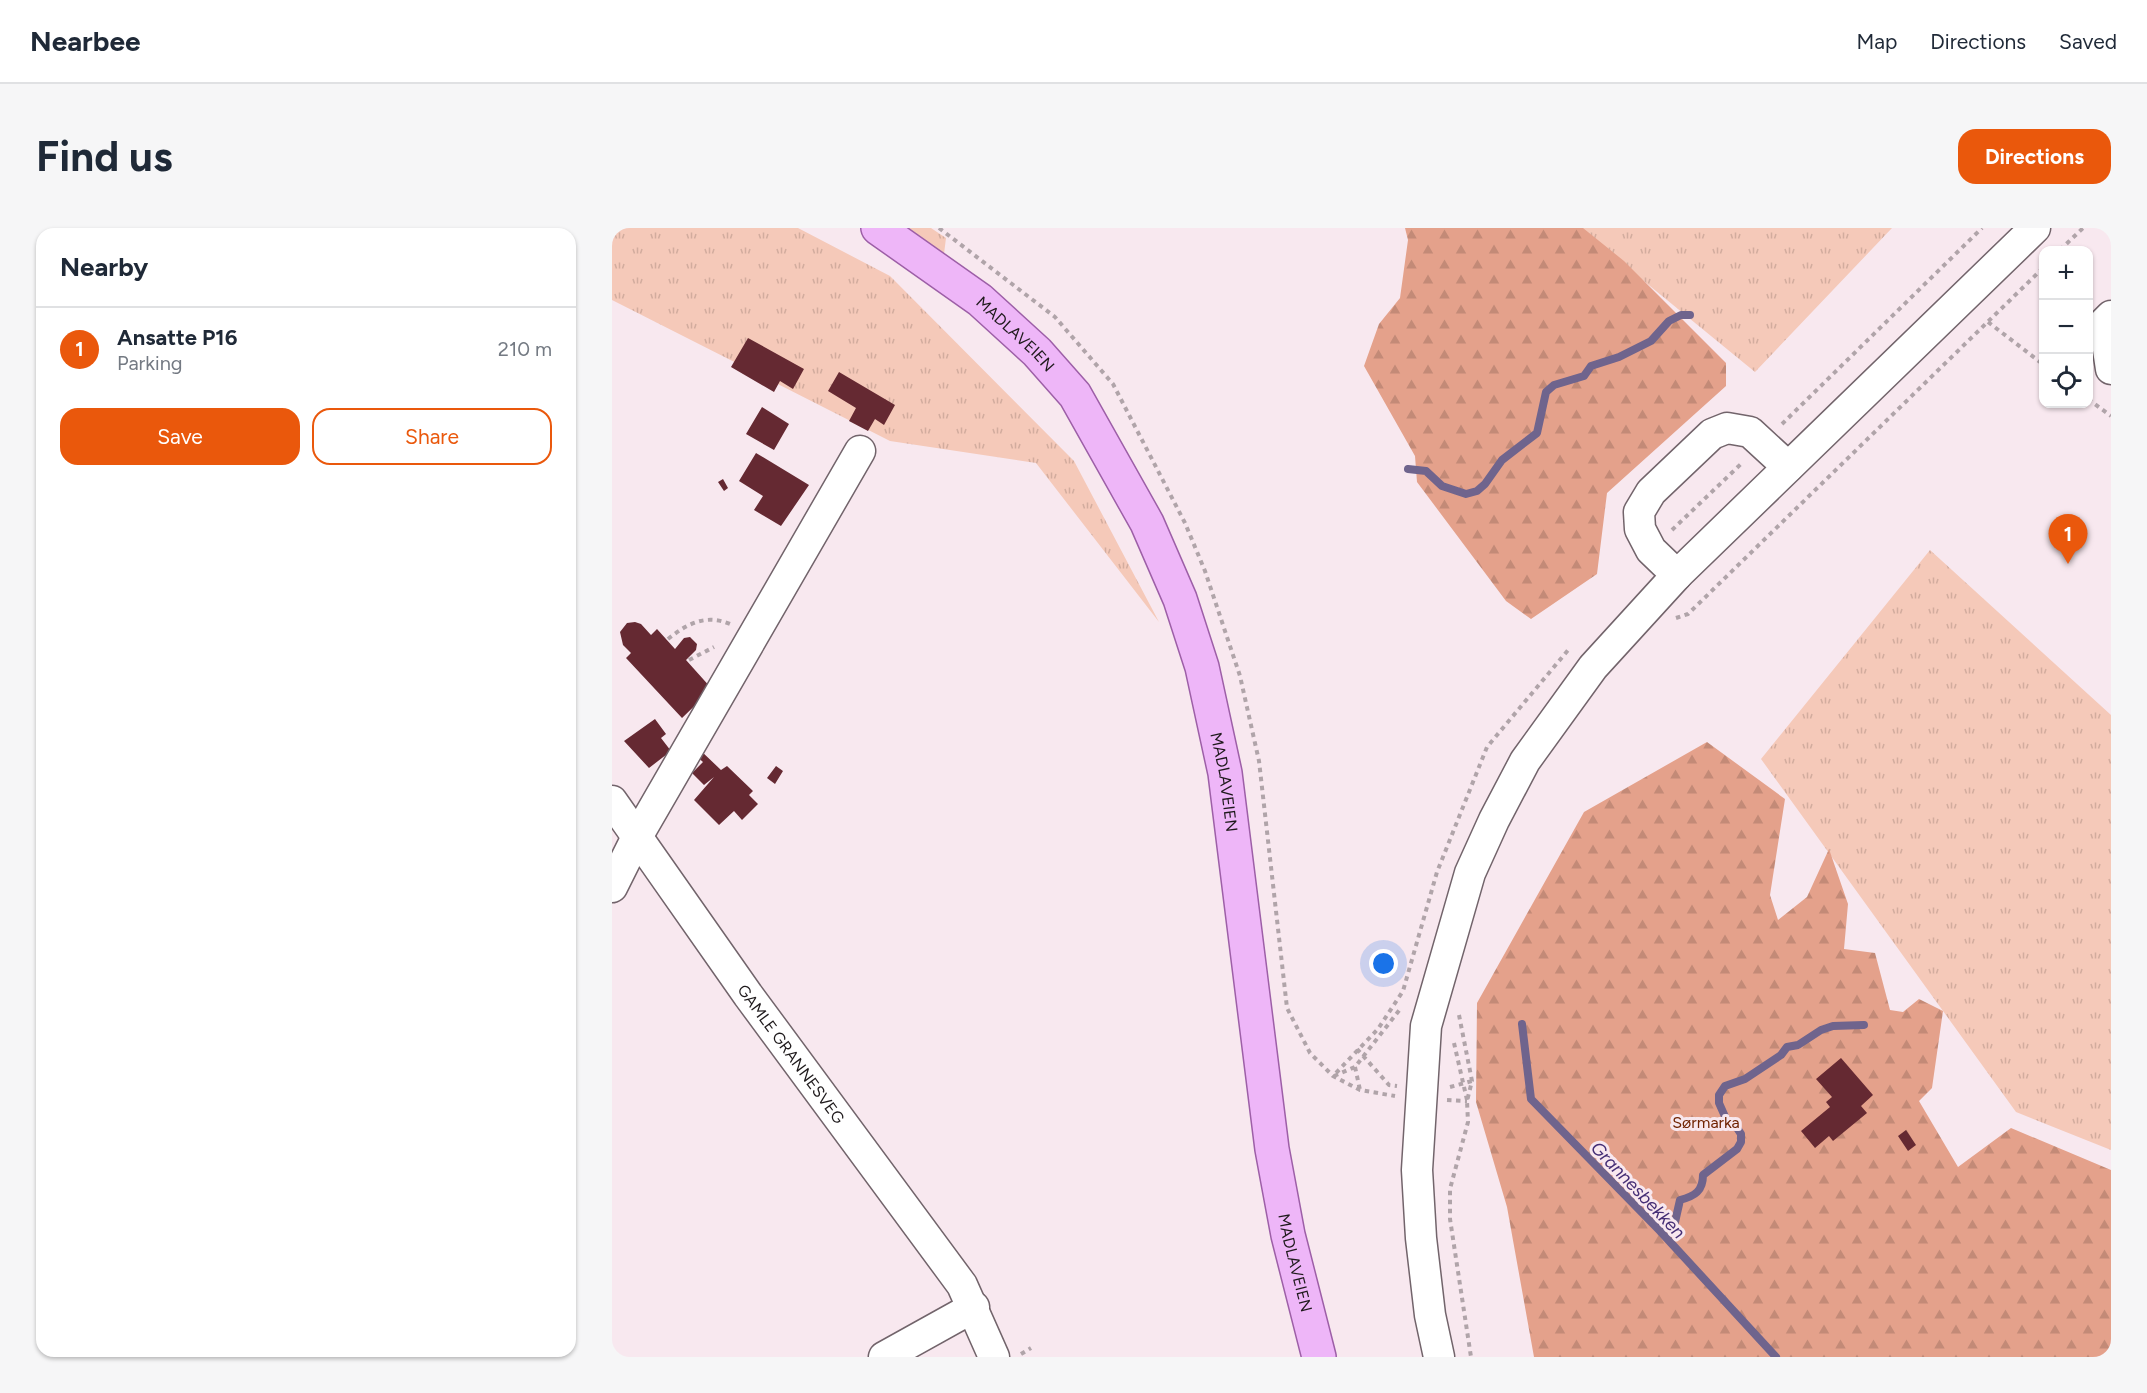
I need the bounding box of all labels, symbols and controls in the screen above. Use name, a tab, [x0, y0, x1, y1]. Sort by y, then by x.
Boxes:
text: Nearbee	[30, 24, 140, 58]
text: Map	[1856, 29, 1897, 54]
text: Directions	[1930, 29, 2026, 54]
text: Saved	[2059, 29, 2117, 54]
button: Directions	[1958, 129, 2111, 184]
text: Find us	[36, 131, 173, 182]
map controls	[2039, 246, 2093, 408]
button: +	[2039, 246, 2093, 300]
text: Nearby	[60, 251, 148, 283]
street label: MADLAVEIEN	[972, 293, 1059, 375]
button: −	[2039, 300, 2093, 354]
text: Ansatte P16	[117, 324, 237, 351]
text: 1	[75, 337, 84, 361]
text: 210 m	[498, 337, 552, 361]
text: Parking	[117, 351, 183, 375]
button: locate	[2039, 354, 2093, 408]
button: Save	[60, 408, 300, 465]
button: Share	[312, 408, 552, 465]
pin: 1	[2048, 514, 2088, 564]
street label: MADLAVEIEN	[1206, 731, 1241, 833]
your location	[1369, 949, 1398, 978]
street label: GAMLE GRANNESVEG	[734, 981, 849, 1127]
park label: Sørmarka	[1672, 1113, 1740, 1132]
water label: Grannesbekken	[1586, 1137, 1690, 1243]
street label: MADLAVEIEN	[1274, 1212, 1316, 1314]

